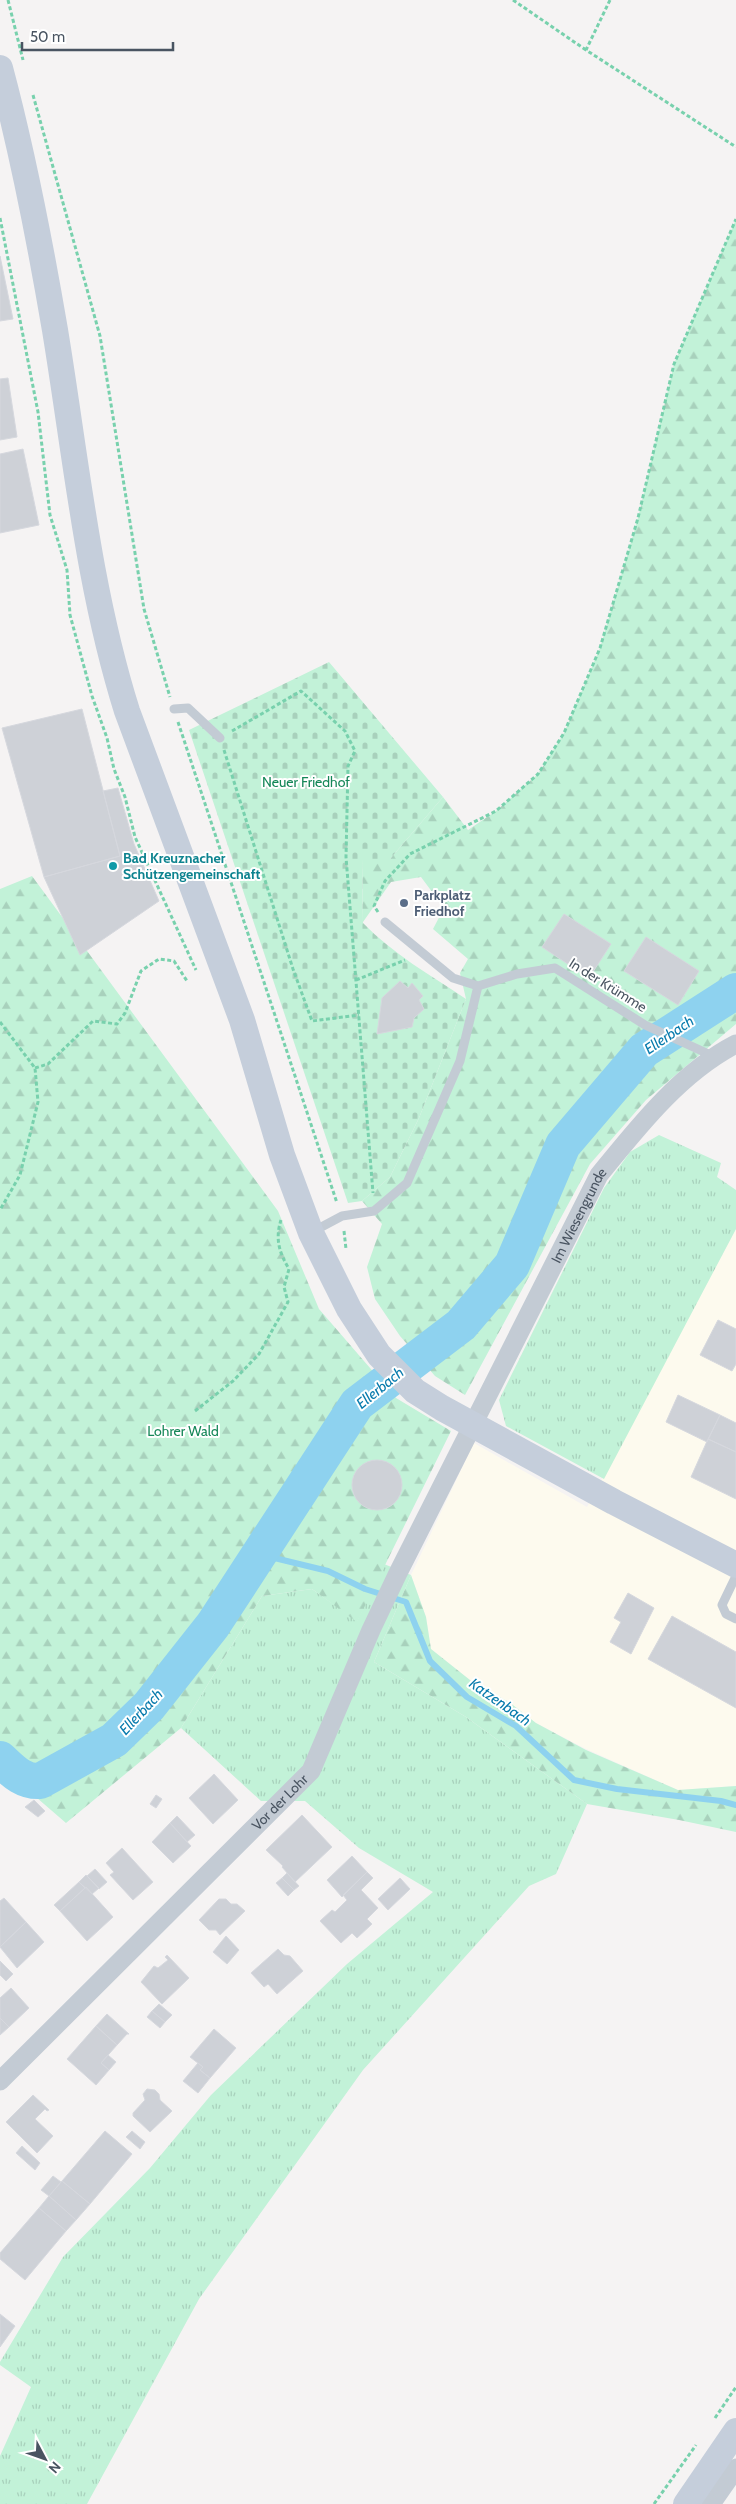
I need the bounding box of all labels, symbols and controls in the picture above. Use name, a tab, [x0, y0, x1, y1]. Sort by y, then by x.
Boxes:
scale bar	[22, 20, 174, 52]
text: 50 m	[30, 28, 65, 46]
park label: Neuer Friedhof	[262, 773, 350, 791]
place label: Bad Kreuznacher Schützengemeinschaft	[123, 849, 260, 883]
marker: Bad Kreuznacher Schützengemeinschaft	[107, 860, 119, 872]
place label: Parkplatz Friedhof	[414, 886, 471, 920]
marker: Parkplatz Friedhof	[398, 897, 410, 909]
street label: In der Krümme	[566, 954, 650, 1016]
water label: Ellerbach	[641, 1012, 697, 1058]
street label: Im Wiesengrunde	[547, 1164, 610, 1266]
water label: Ellerbach	[353, 1363, 407, 1413]
park label: Lohrer Wald	[147, 1422, 219, 1440]
water label: Katzenbach	[466, 1674, 534, 1730]
water label: Ellerbach	[115, 1685, 167, 1739]
street label: Vor der Lohr	[248, 1770, 312, 1834]
north arrow	[20, 2434, 70, 2484]
text: N	[45, 2458, 65, 2477]

